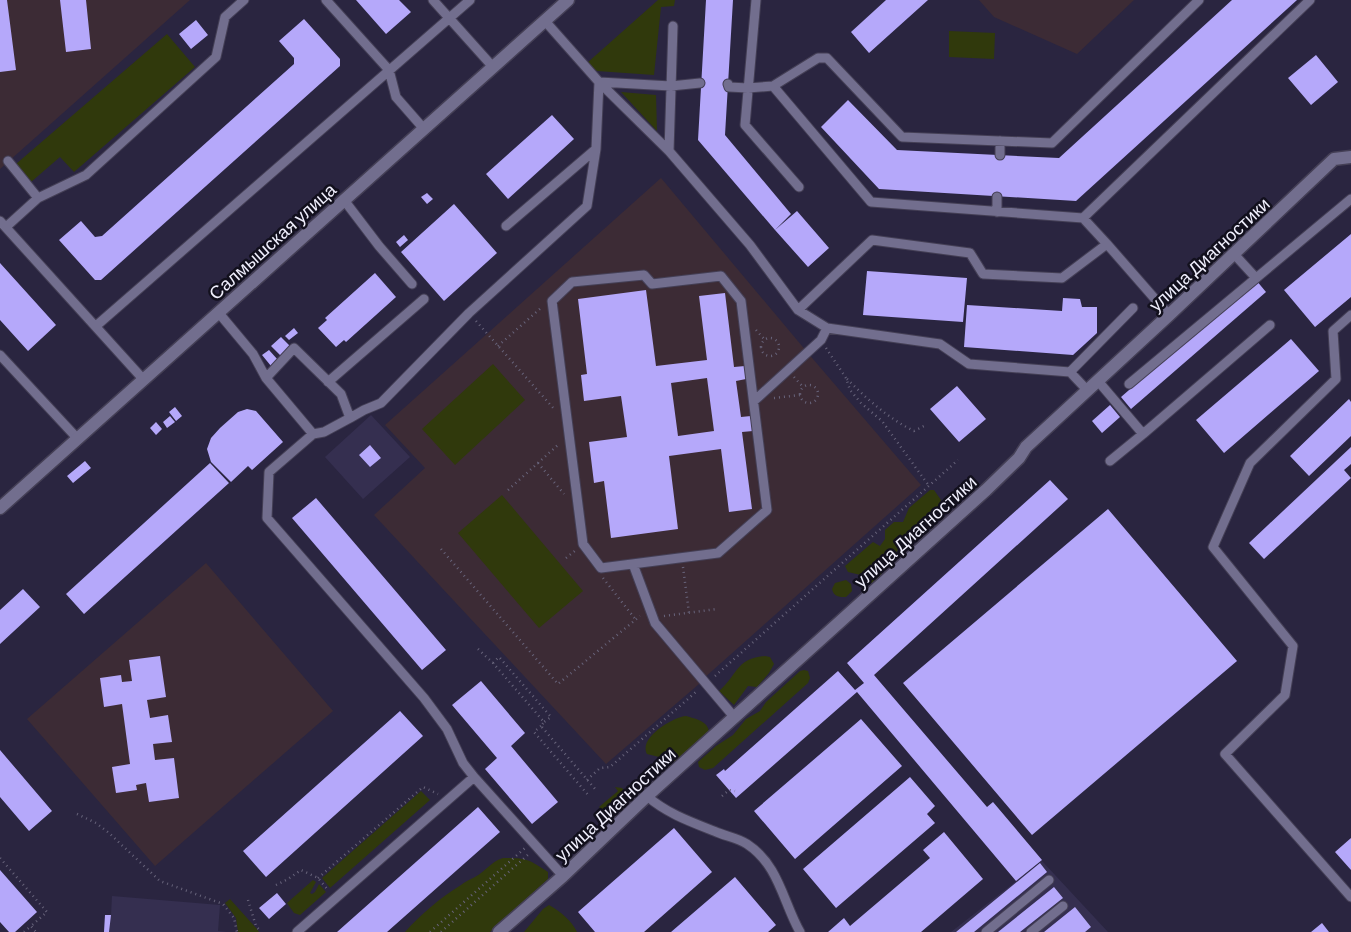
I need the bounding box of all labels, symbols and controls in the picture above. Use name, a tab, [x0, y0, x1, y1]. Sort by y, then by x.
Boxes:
street label: Салмышская улица	[204, 177, 341, 304]
street label: улица Диагностики	[1144, 192, 1274, 316]
street label: улица Диагностики	[849, 470, 981, 592]
street label: улица Диагностики	[550, 742, 680, 866]

